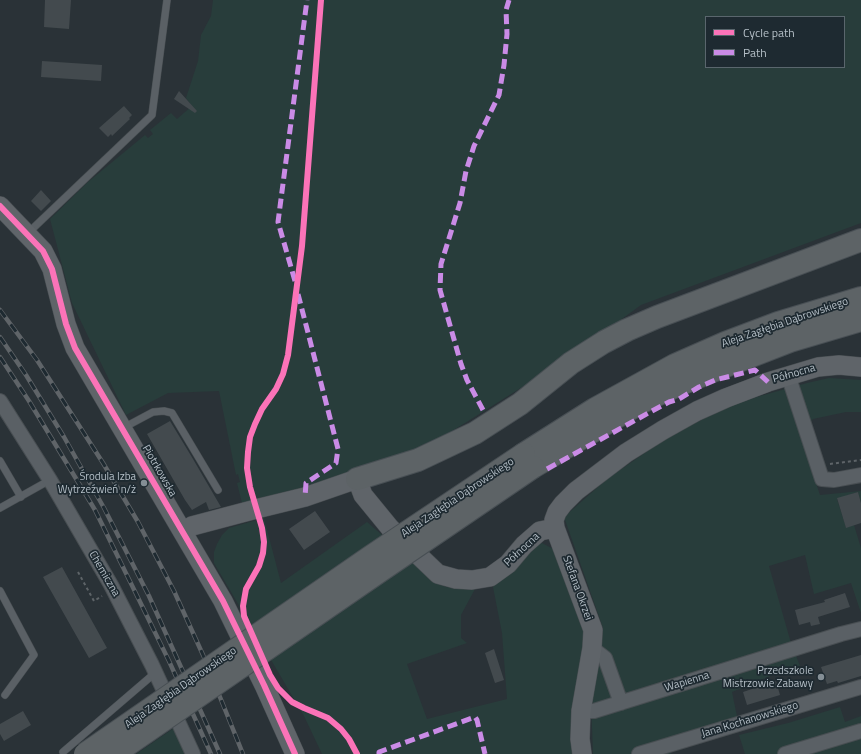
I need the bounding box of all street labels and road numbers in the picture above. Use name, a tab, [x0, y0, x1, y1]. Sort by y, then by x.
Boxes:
street label: Aleja Zagłębia Dąbrowskiego	[720, 295, 850, 351]
street label: Północna	[771, 362, 817, 386]
street label: Piotrkowska	[139, 443, 179, 499]
street label: Aleja Zagłębia Dąbrowskiego	[399, 455, 517, 541]
street label: Północna	[502, 530, 542, 570]
street label: Chemiczna	[86, 549, 122, 599]
street label: Stefana Okrzei	[559, 554, 595, 622]
street label: Aleja Zagłębia Dąbrowskiego	[123, 644, 239, 732]
street label: Wapienna	[663, 669, 711, 695]
street label: Jana Kochanowskiego	[700, 699, 800, 741]

